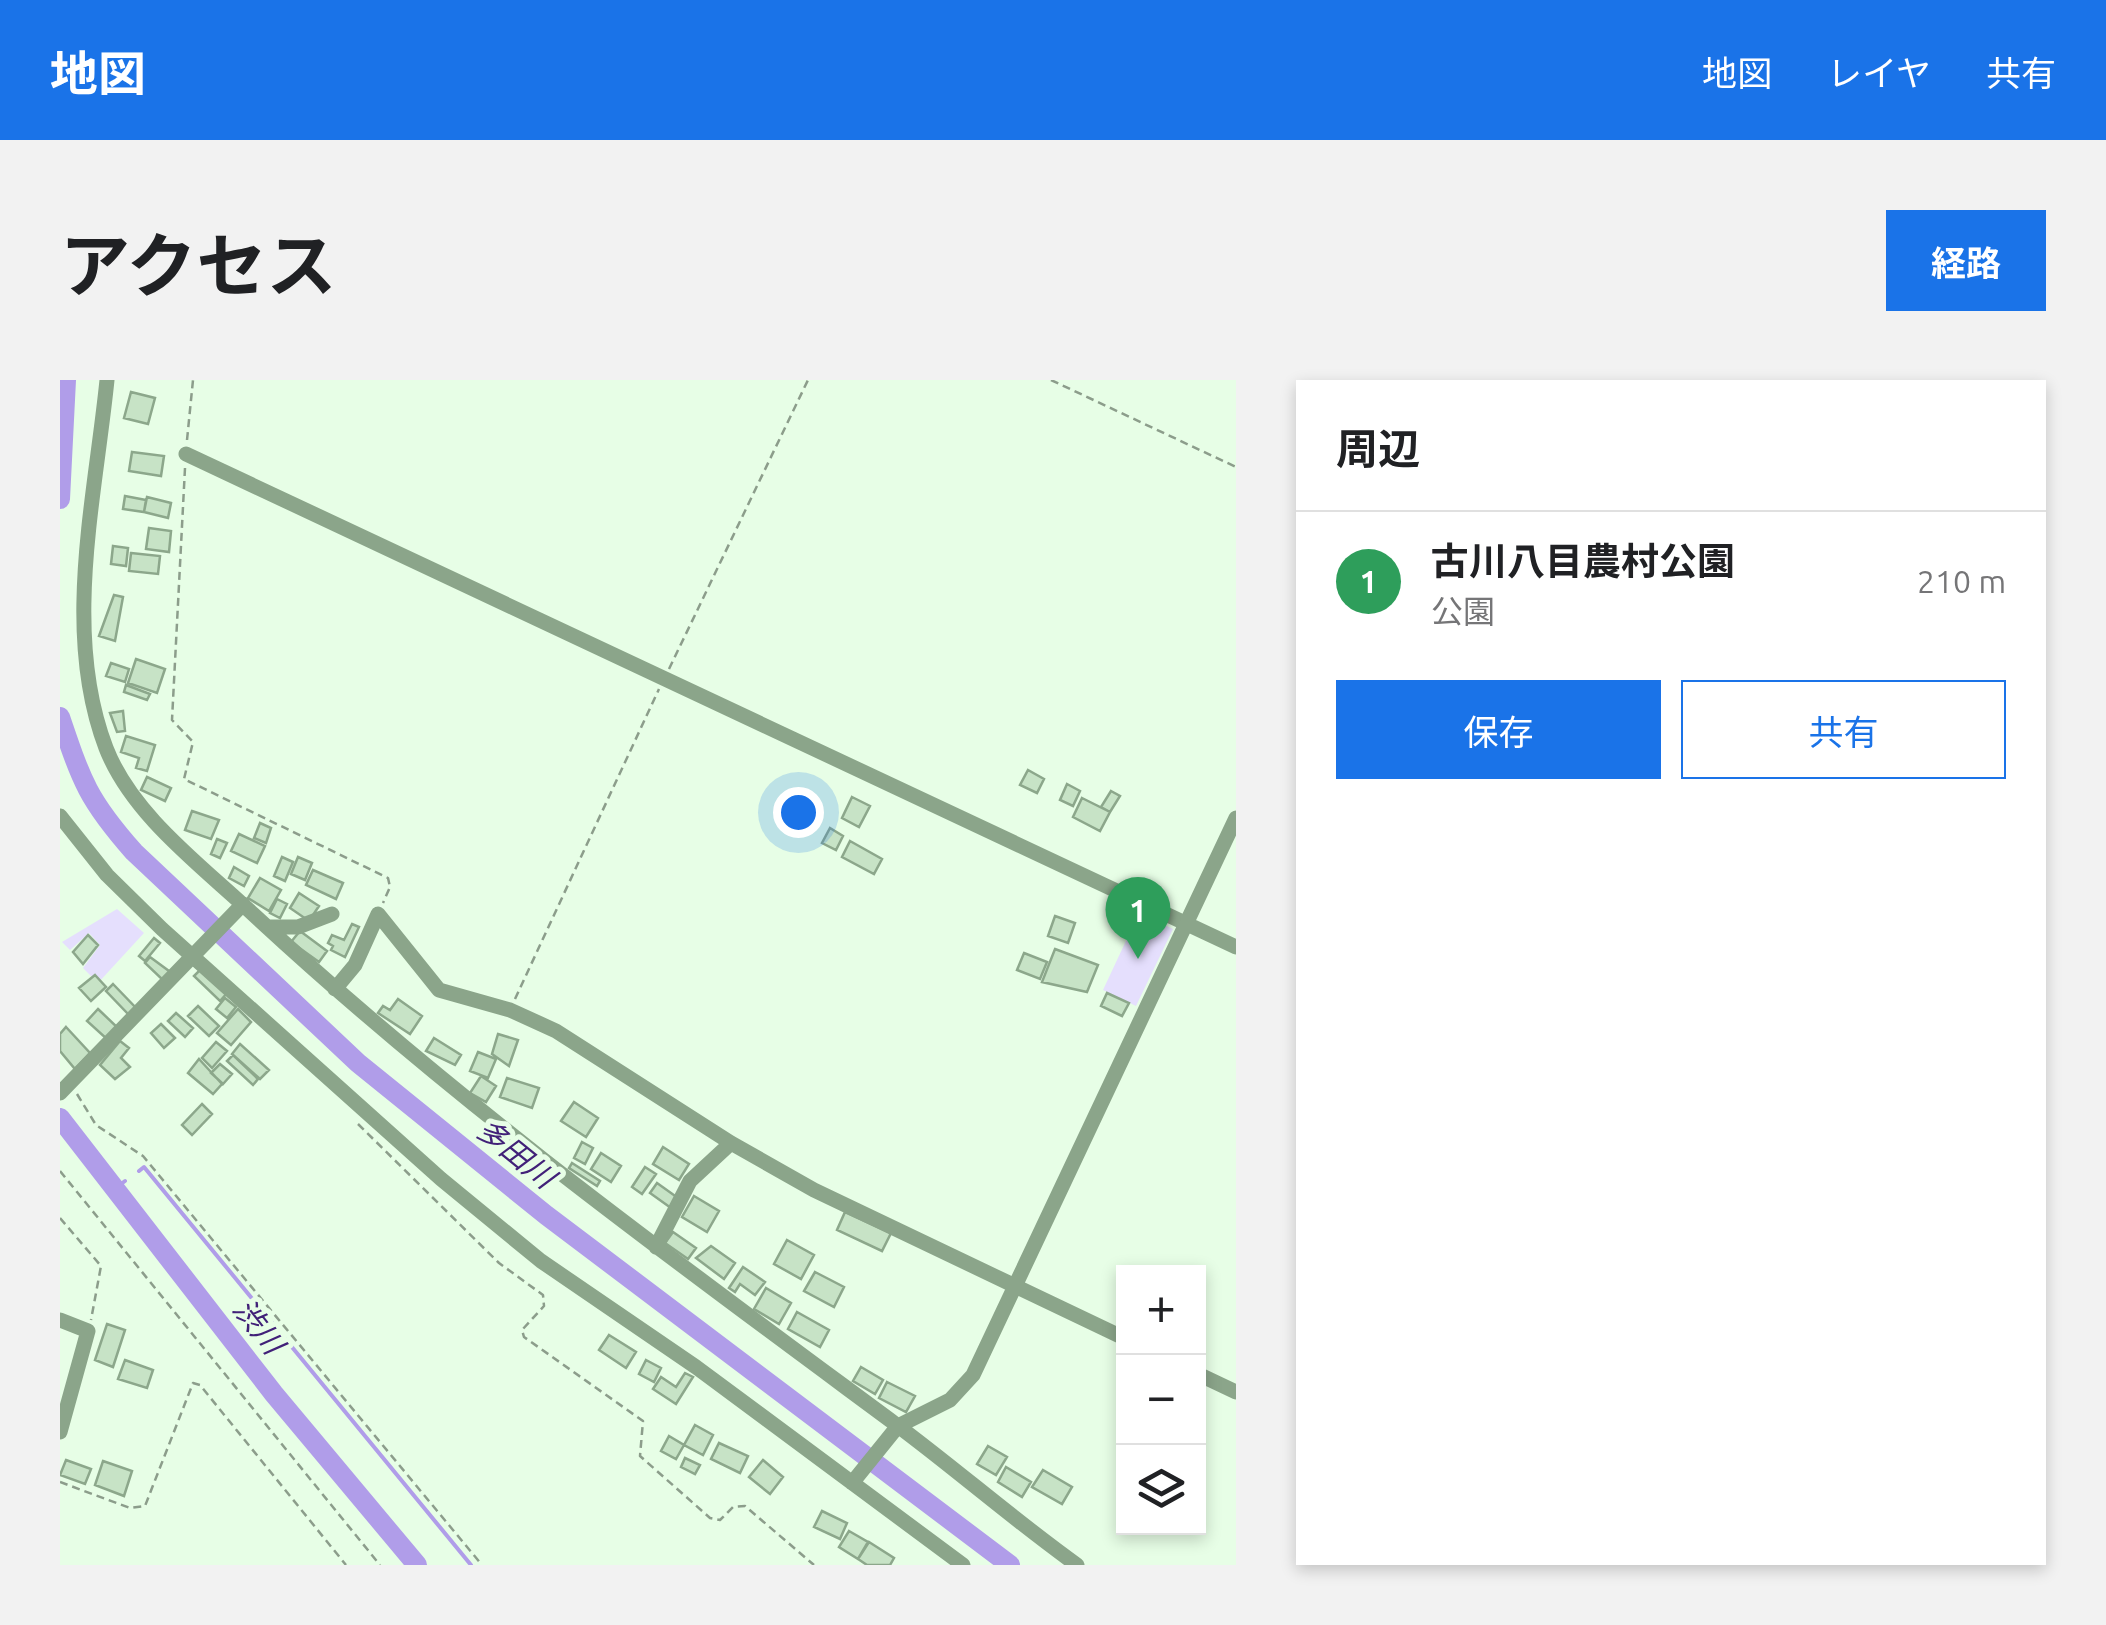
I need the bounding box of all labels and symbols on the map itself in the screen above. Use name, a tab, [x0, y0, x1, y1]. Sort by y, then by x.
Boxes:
your location	[773, 787, 824, 838]
pin: 1	[1106, 876, 1170, 959]
water label: 多田川	[470, 1111, 564, 1196]
water label: 渋川	[227, 1292, 293, 1362]

